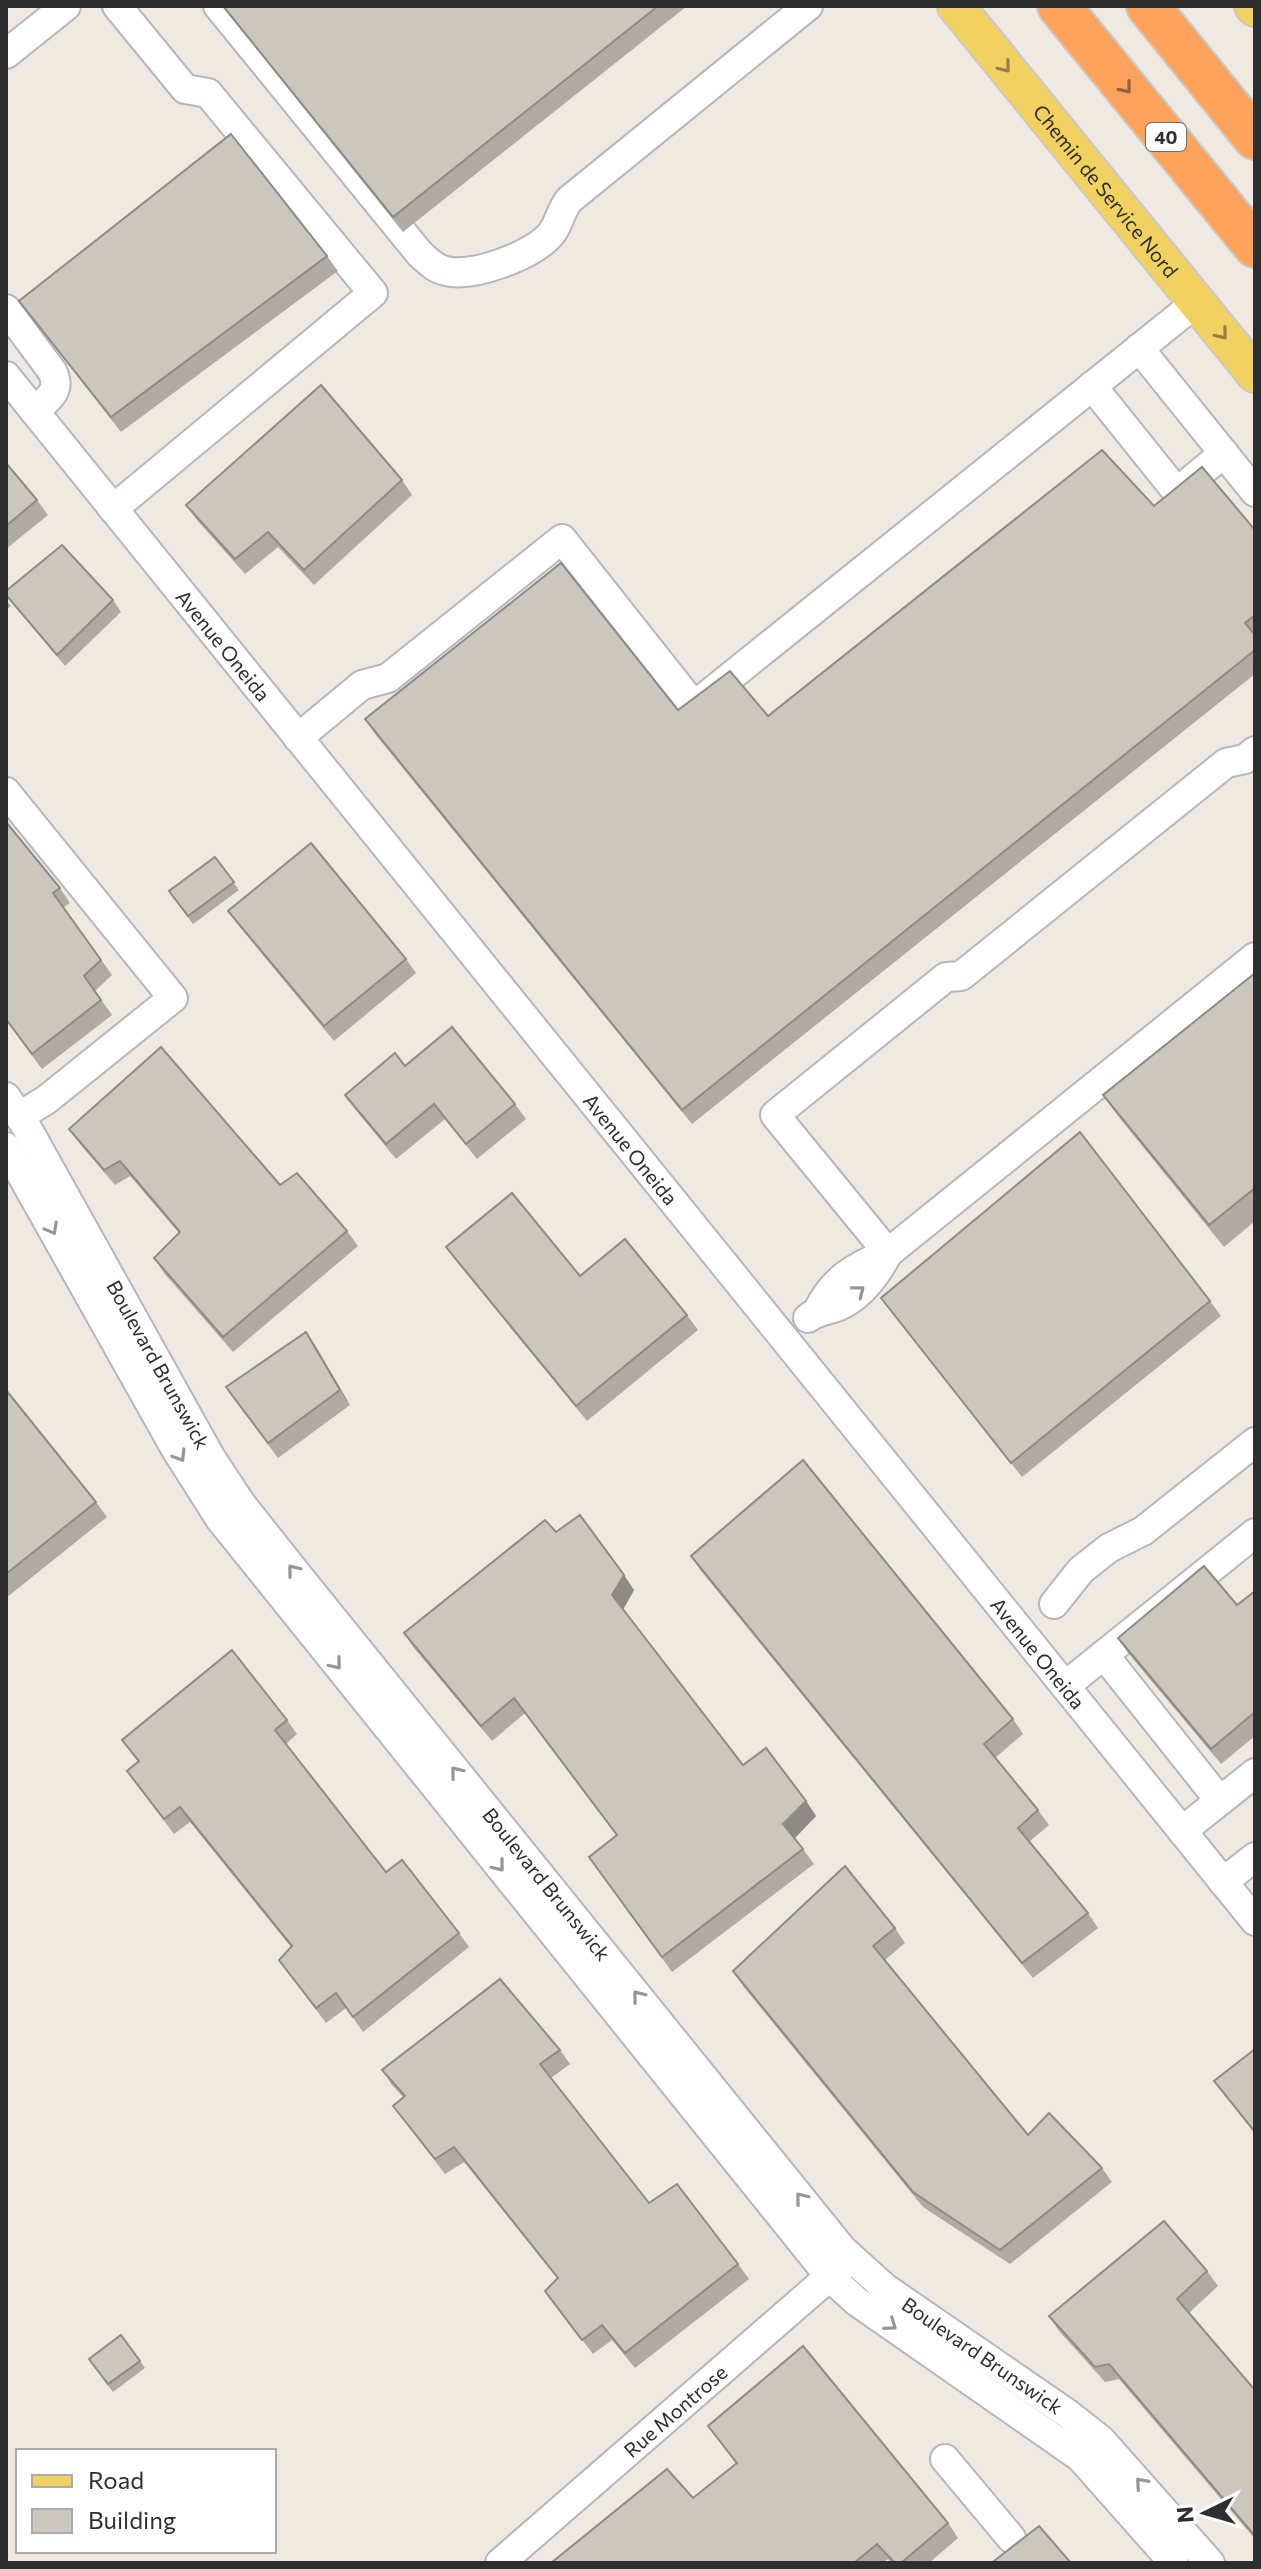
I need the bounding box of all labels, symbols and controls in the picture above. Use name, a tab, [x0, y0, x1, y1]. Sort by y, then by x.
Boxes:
one-way arrow	[995, 57, 1010, 72]
one-way arrow	[1117, 79, 1131, 94]
street label: Chemin de Service Nord	[1029, 99, 1183, 282]
road number: 40	[1146, 123, 1186, 151]
one-way arrow	[1212, 325, 1227, 339]
street label: Avenue Oneida	[171, 585, 276, 706]
street label: Avenue Oneida	[579, 1089, 683, 1209]
one-way arrow	[43, 1221, 58, 1236]
street label: Boulevard Brunswick	[102, 1276, 215, 1453]
one-way arrow	[850, 1286, 865, 1300]
one-way arrow	[170, 1447, 186, 1462]
one-way arrow	[288, 1565, 303, 1579]
street label: Avenue Oneida	[986, 1592, 1090, 1713]
one-way arrow	[326, 1655, 340, 1670]
one-way arrow	[451, 1767, 466, 1781]
street label: Boulevard Brunswick	[478, 1803, 616, 1965]
one-way arrow	[489, 1857, 504, 1871]
one-way arrow	[633, 1991, 648, 2005]
one-way arrow	[796, 2193, 811, 2207]
street label: Boulevard Brunswick	[898, 2292, 1068, 2419]
one-way arrow	[883, 2315, 897, 2330]
street label: Rue Montrose	[619, 2360, 732, 2462]
legend	[16, 2449, 276, 2553]
text: Road	[88, 2465, 144, 2494]
north arrow	[1165, 2473, 1245, 2553]
one-way arrow	[1136, 2477, 1151, 2492]
text: Building	[88, 2505, 176, 2534]
text: N	[1170, 2505, 1199, 2524]

